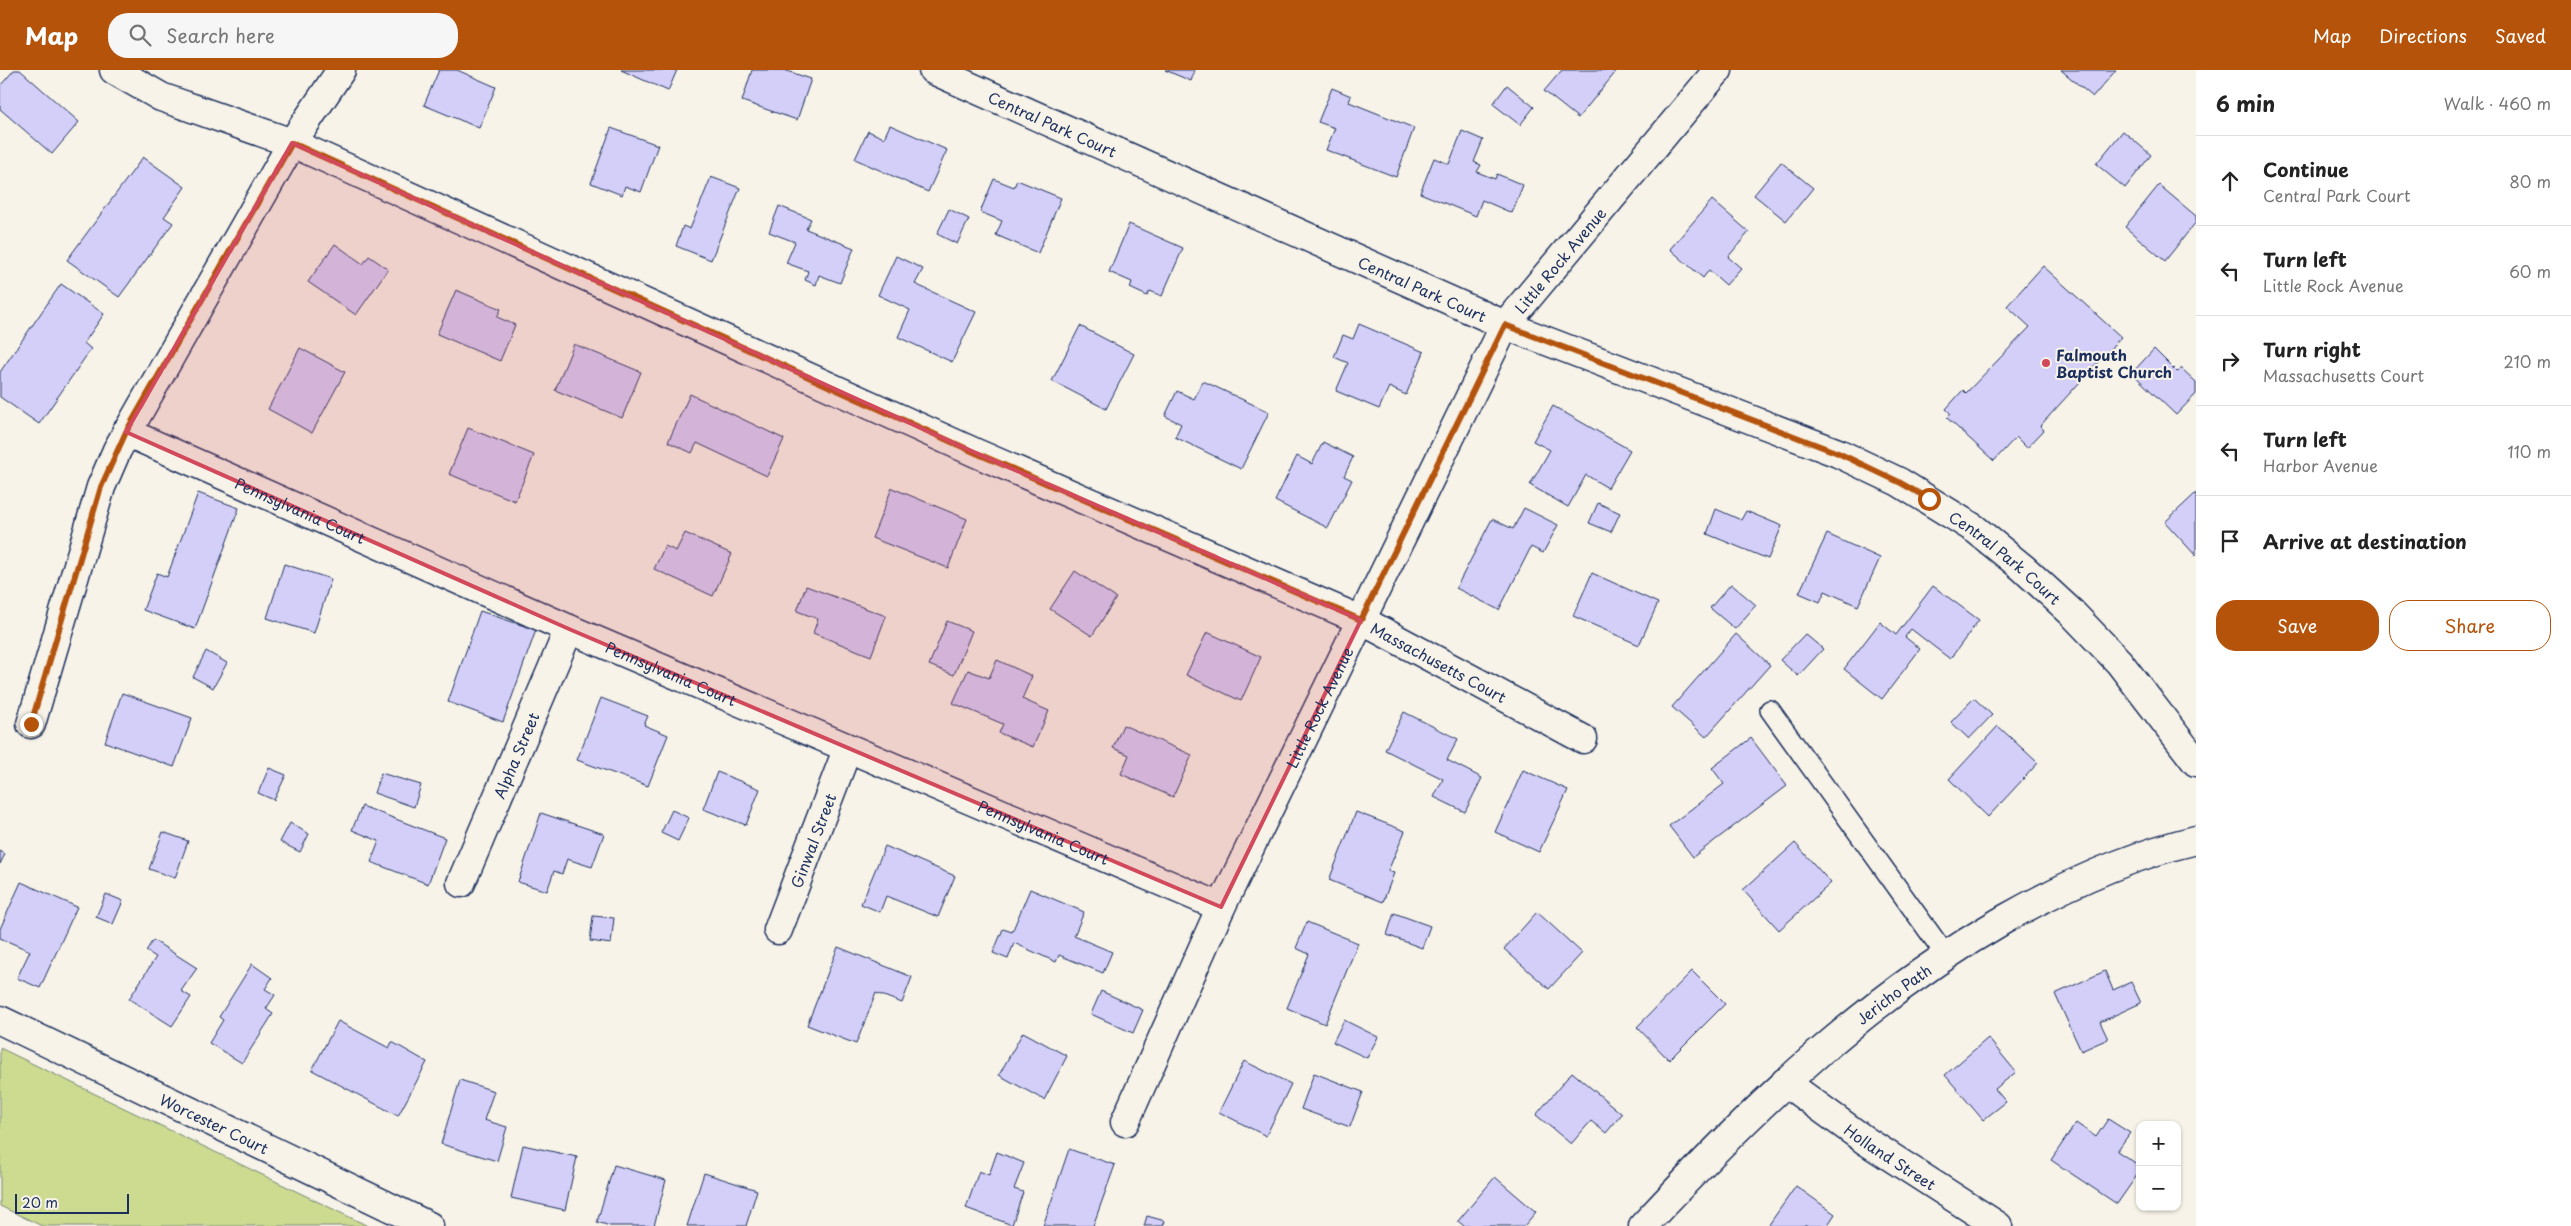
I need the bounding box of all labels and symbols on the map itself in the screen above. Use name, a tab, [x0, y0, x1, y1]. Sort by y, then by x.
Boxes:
street label: Central Park Court	[985, 85, 1121, 162]
street label: Little Rock Avenue	[1508, 202, 1611, 318]
street label: Central Park Court	[1355, 250, 1490, 327]
place label: Falmouth Baptist Church	[2056, 343, 2172, 383]
marker: Falmouth Baptist Church	[2040, 357, 2052, 369]
street label: Pennsylvania Court	[232, 471, 369, 549]
route start	[1918, 488, 1941, 511]
street label: Central Park Court	[1945, 504, 2066, 609]
street label: Massachusetts Court	[1367, 616, 1511, 708]
street label: Pennsylvania Court	[602, 634, 740, 711]
street label: Little Rock Avenue	[1279, 643, 1358, 771]
street label: Alpha Street	[487, 708, 544, 802]
route end	[20, 713, 43, 736]
street label: Ginwal Street	[784, 790, 841, 891]
street label: Pennsylvania Court	[975, 793, 1113, 870]
street label: Jericho Path	[1851, 958, 1935, 1029]
street label: Worcester Court	[156, 1087, 273, 1159]
street label: Holland Street	[1840, 1118, 1941, 1195]
scale bar	[15, 1191, 129, 1214]

